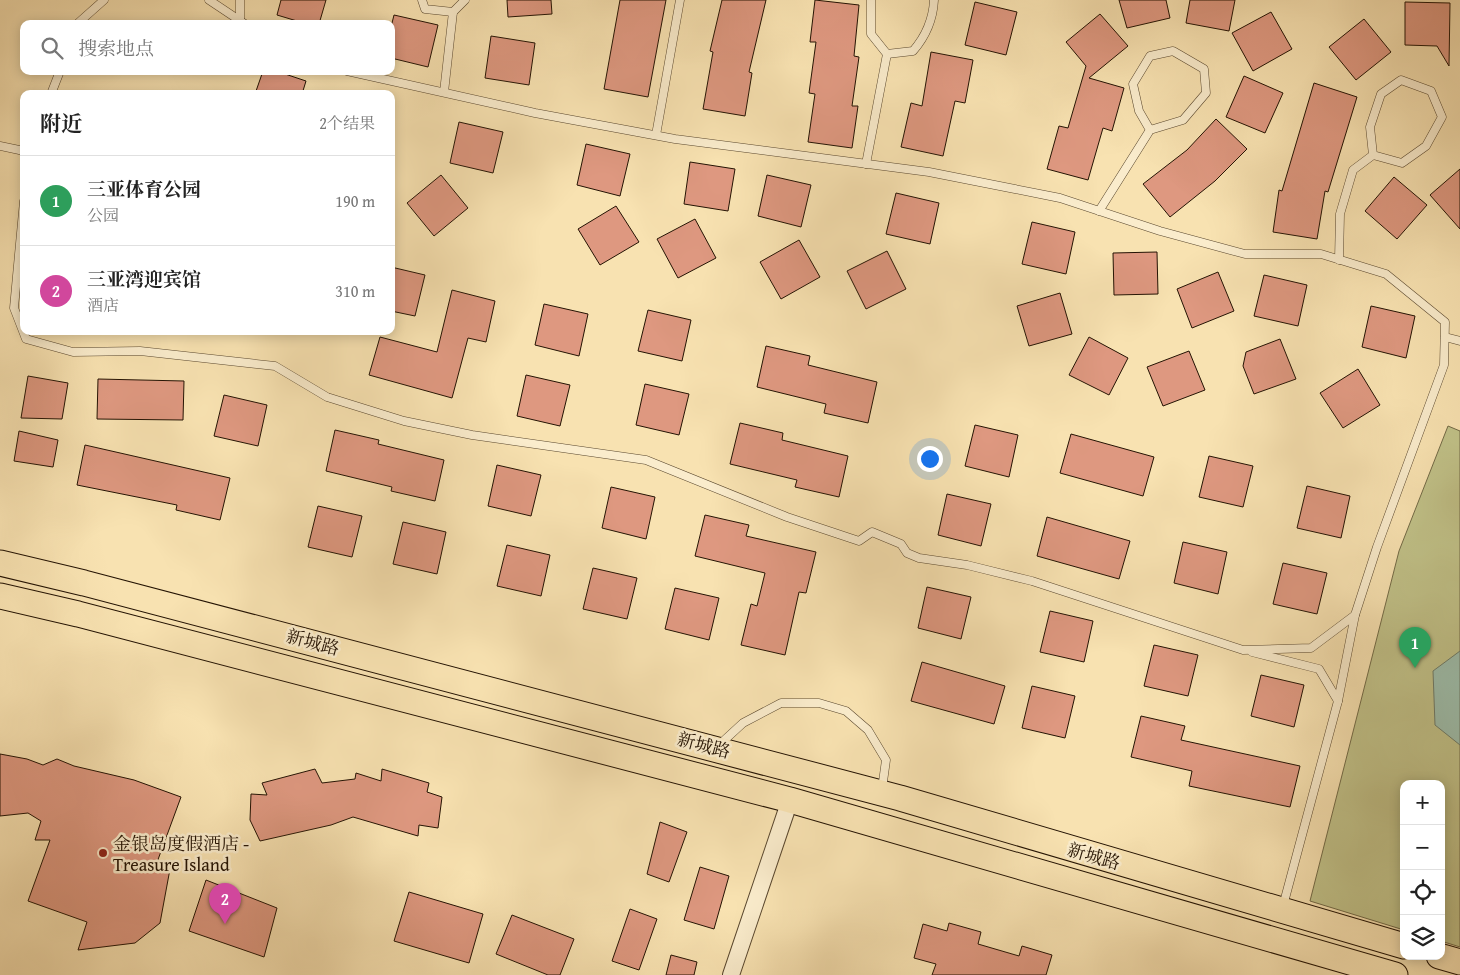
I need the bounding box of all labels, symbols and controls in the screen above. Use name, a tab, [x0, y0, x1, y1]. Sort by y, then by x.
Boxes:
search box	[20, 20, 395, 75]
icon: search	[38, 34, 66, 62]
text: 搜索地点	[78, 34, 154, 62]
text: 附近	[40, 108, 82, 139]
text: 2个结果	[319, 111, 375, 135]
text: 三亚体育公园	[87, 175, 201, 203]
text: 1	[52, 189, 60, 213]
text: 190 m	[335, 189, 375, 213]
text: 公园	[87, 203, 119, 227]
text: 三亚湾迎宾馆	[87, 265, 201, 293]
text: 2	[52, 279, 60, 303]
text: 310 m	[335, 279, 375, 303]
text: 酒店	[87, 293, 119, 317]
your location	[917, 446, 943, 472]
street label: 新城路	[283, 622, 343, 662]
pin: 1	[1399, 627, 1431, 668]
street label: 新城路	[674, 725, 734, 765]
map controls	[1400, 780, 1445, 960]
button: +	[1400, 780, 1445, 825]
button: −	[1400, 825, 1445, 870]
place label: 金银岛度假酒店 - Treasure Island	[113, 830, 249, 878]
street label: 新城路	[1064, 836, 1124, 876]
marker: 金银岛度假酒店 - Treasure Island	[97, 847, 109, 859]
button: locate	[1400, 870, 1445, 915]
pin: 2	[209, 883, 241, 924]
button: layers	[1400, 915, 1445, 960]

